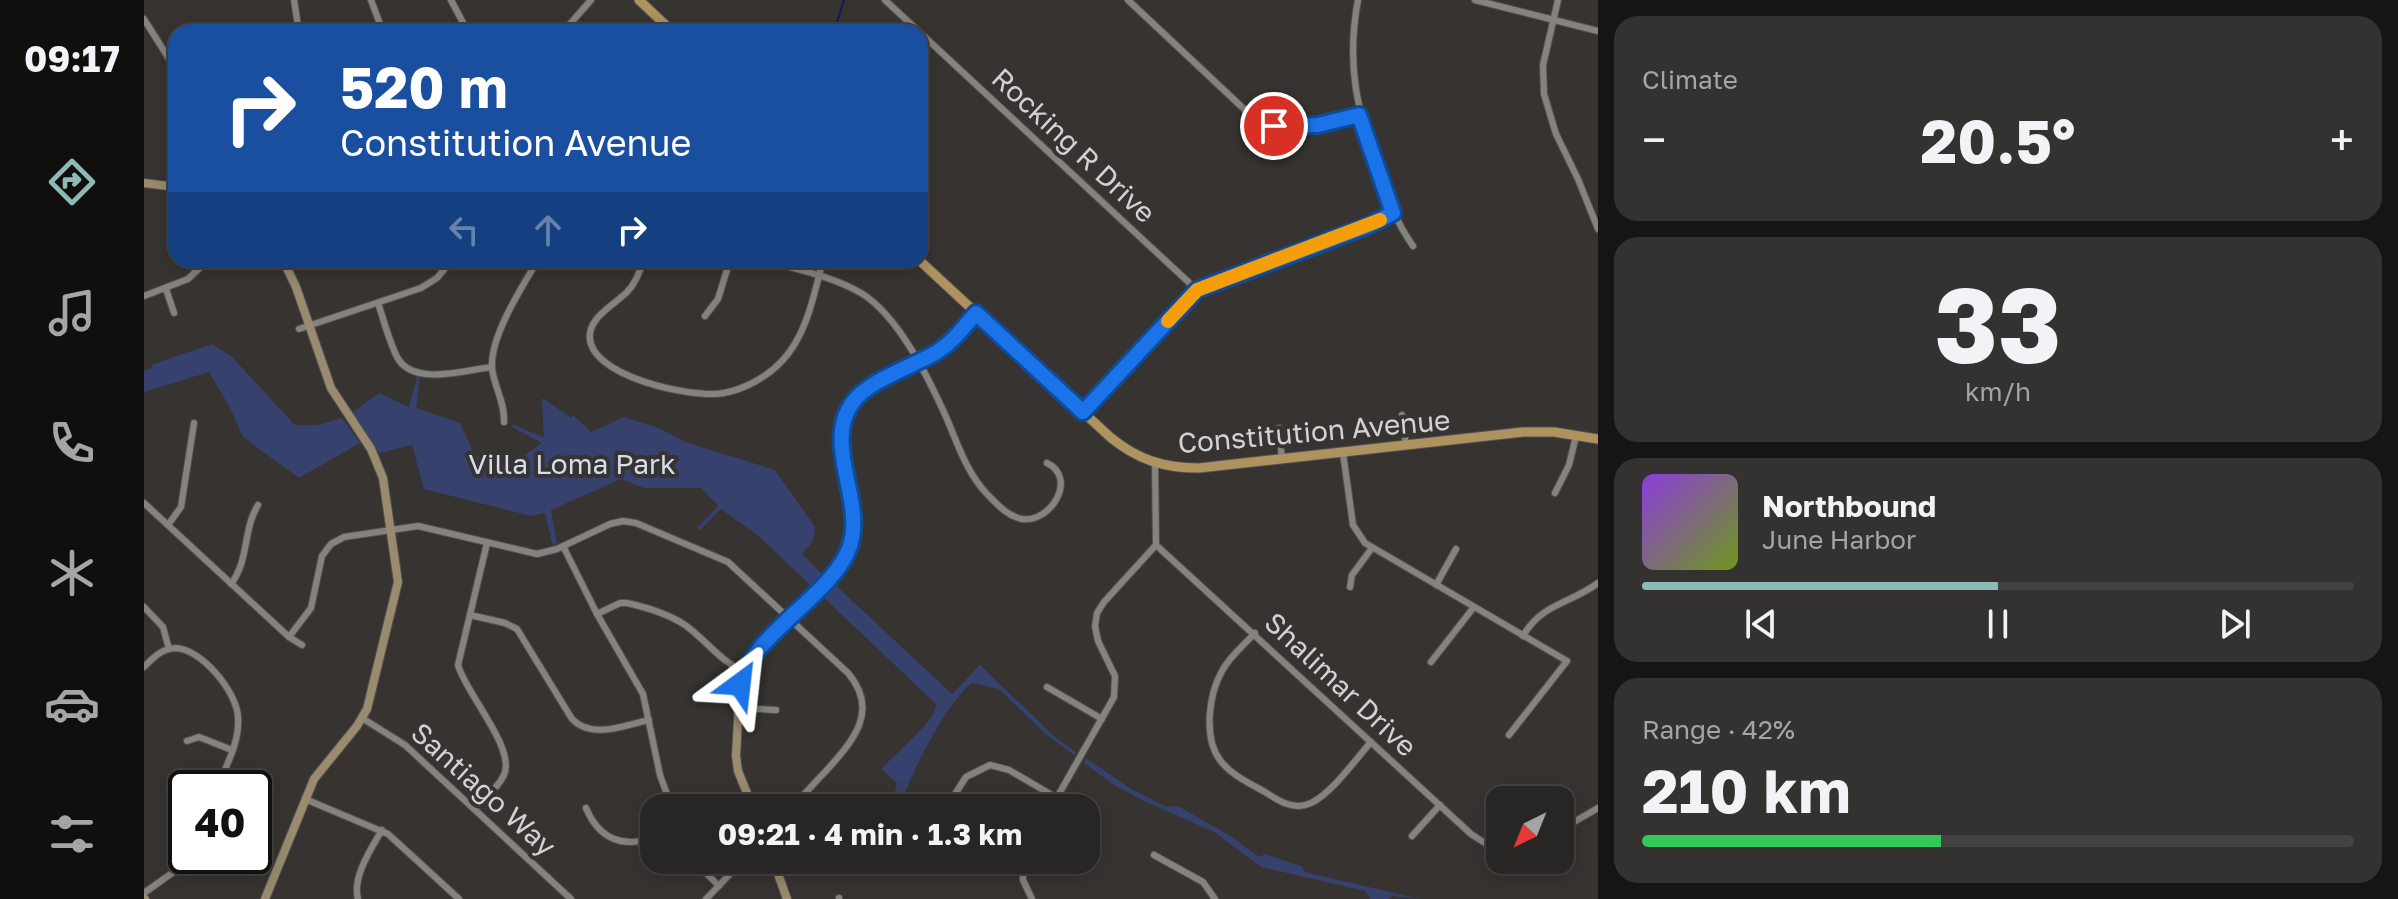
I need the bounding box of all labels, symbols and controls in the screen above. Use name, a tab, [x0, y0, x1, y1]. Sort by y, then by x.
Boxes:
text: 09:17	[24, 37, 120, 80]
text: 520 m	[340, 53, 508, 120]
icon: right	[208, 56, 312, 160]
street label: Rocking R Drive	[986, 61, 1162, 229]
text: Climate	[1642, 64, 1738, 95]
pin	[1240, 92, 1308, 160]
icon: arrive	[1252, 104, 1296, 148]
text: 20.5°	[1921, 104, 2075, 176]
text: −	[1642, 113, 1666, 166]
text: +	[2330, 113, 2354, 166]
text: Constitution Avenue	[340, 121, 691, 164]
icon: directions	[44, 154, 100, 210]
icon: left	[442, 208, 486, 252]
icon: ahead	[526, 208, 570, 252]
icon: right	[610, 208, 654, 252]
text: 33	[1935, 261, 2061, 386]
icon: music	[44, 285, 100, 341]
text: km/h	[1965, 376, 2031, 407]
street label: Constitution Avenue	[1176, 403, 1452, 459]
icon: phone	[44, 415, 100, 471]
park label: Villa Loma Park	[468, 447, 676, 480]
text: Northbound	[1762, 488, 1936, 524]
text: June Harbor	[1762, 524, 1916, 555]
icon: climate	[44, 545, 100, 601]
icon: previous	[1739, 602, 1783, 646]
icon: pause	[1976, 602, 2020, 646]
icon: next	[2213, 602, 2257, 646]
street label: Shalimar Drive	[1258, 605, 1424, 763]
position arrow	[698, 642, 782, 726]
icon: car	[44, 676, 100, 732]
text: Range · 42%	[1642, 714, 1795, 745]
street label: Santiago Way	[405, 716, 563, 863]
text: 210 km	[1642, 754, 1851, 826]
speed limit sign: 40	[168, 770, 272, 874]
north arrow	[1486, 786, 1574, 874]
map controls	[1486, 786, 1574, 874]
icon: filters	[44, 806, 100, 862]
text: 09:21 · 4 min · 1.3 km	[718, 816, 1022, 852]

